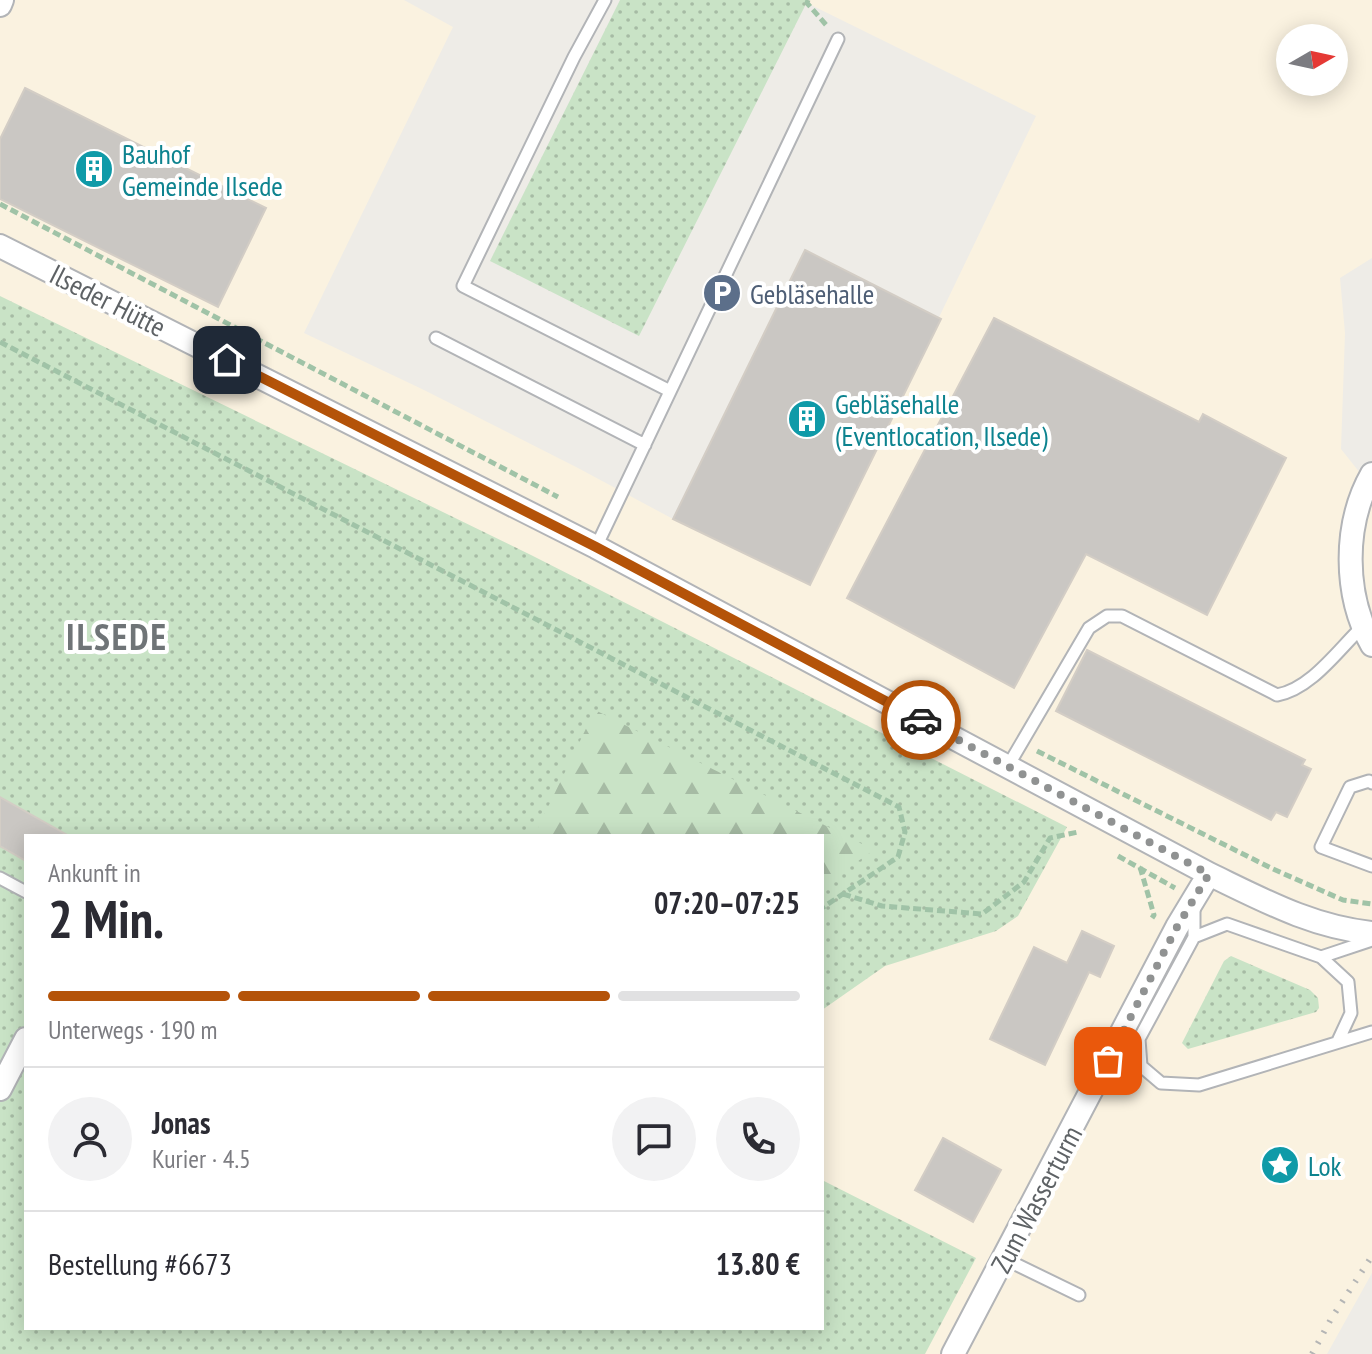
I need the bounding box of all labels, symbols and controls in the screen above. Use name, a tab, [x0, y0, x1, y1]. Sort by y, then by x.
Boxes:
north arrow	[1276, 24, 1348, 96]
map controls	[1276, 24, 1348, 96]
place label: Bauhof Gemeinde Ilsede	[122, 135, 283, 204]
building icon: Bauhof Gemeinde Ilsede	[73, 148, 115, 190]
street label: Ilseder Hütte	[44, 255, 172, 345]
parking icon: Gebläsehalle	[701, 272, 743, 314]
place label: Gebläsehalle	[750, 275, 874, 312]
pin	[193, 326, 261, 394]
icon: home	[205, 338, 249, 382]
place label: Gebläsehalle (Eventlocation, Ilsede)	[835, 385, 1048, 454]
building icon: Gebläsehalle (Eventlocation, Ilsede)	[786, 398, 828, 440]
district label: ILSEDE	[66, 613, 168, 660]
courier	[881, 680, 961, 760]
icon: car	[899, 698, 943, 742]
text: Ankunft in	[48, 856, 141, 889]
text: 07:20–07:25	[654, 883, 800, 922]
text: 2 Min.	[48, 885, 164, 952]
text: Unterwegs · 190 m	[48, 1013, 218, 1046]
pin	[1074, 1027, 1142, 1095]
icon: bag	[1086, 1039, 1130, 1083]
button: person	[48, 1097, 132, 1181]
button: chat	[612, 1097, 696, 1181]
button: phone	[716, 1097, 800, 1181]
text: Jonas	[152, 1103, 210, 1142]
street label: Zum Wasserturm	[982, 1119, 1090, 1279]
text: Kurier · 4.5	[152, 1142, 251, 1175]
place icon: Lok	[1259, 1144, 1301, 1186]
place label: Lok	[1308, 1147, 1341, 1184]
text: Bestellung #6673	[48, 1244, 232, 1283]
text: 13.80 €	[716, 1244, 800, 1283]

